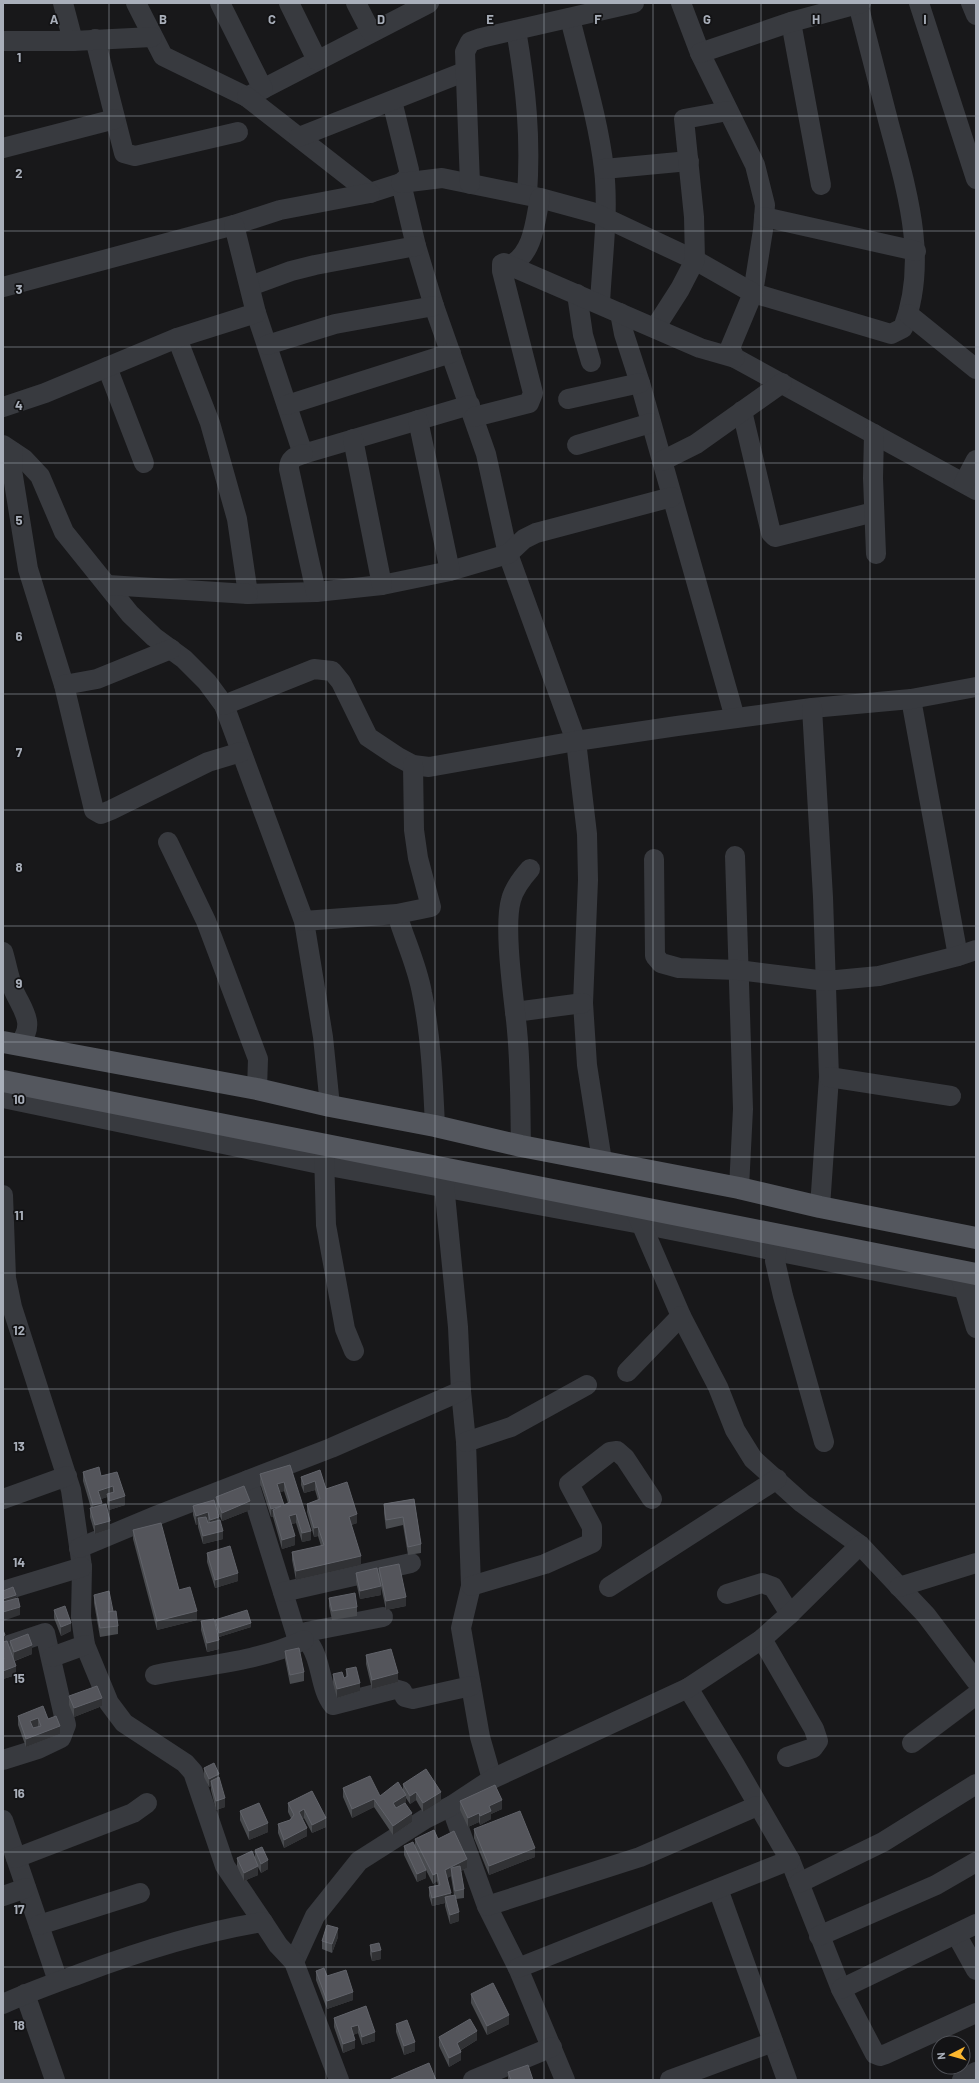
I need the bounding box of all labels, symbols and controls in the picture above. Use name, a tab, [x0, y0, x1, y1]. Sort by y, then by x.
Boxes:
text: A	[50, 11, 59, 27]
text: B	[159, 11, 167, 27]
text: C	[268, 11, 276, 27]
text: D	[377, 11, 385, 27]
text: E	[486, 11, 494, 27]
text: F	[594, 11, 602, 27]
text: G	[703, 11, 711, 27]
text: H	[812, 11, 820, 27]
text: I	[923, 11, 927, 27]
text: 1	[17, 49, 21, 65]
text: 2	[15, 165, 23, 181]
text: 3	[15, 281, 23, 297]
text: 4	[15, 397, 23, 413]
text: 5	[15, 512, 23, 528]
text: 6	[16, 628, 23, 644]
text: 7	[16, 744, 23, 760]
text: 8	[15, 859, 23, 875]
text: 9	[16, 975, 23, 991]
text: 10	[13, 1091, 25, 1107]
text: 11	[14, 1207, 24, 1223]
text: 12	[13, 1322, 25, 1338]
text: 13	[13, 1438, 25, 1454]
text: 14	[13, 1554, 25, 1570]
text: 15	[13, 1670, 25, 1686]
text: 16	[13, 1785, 25, 1801]
text: 17	[13, 1901, 25, 1917]
text: 18	[13, 2017, 25, 2033]
north arrow	[931, 2035, 971, 2075]
text: N	[934, 2052, 947, 2060]

